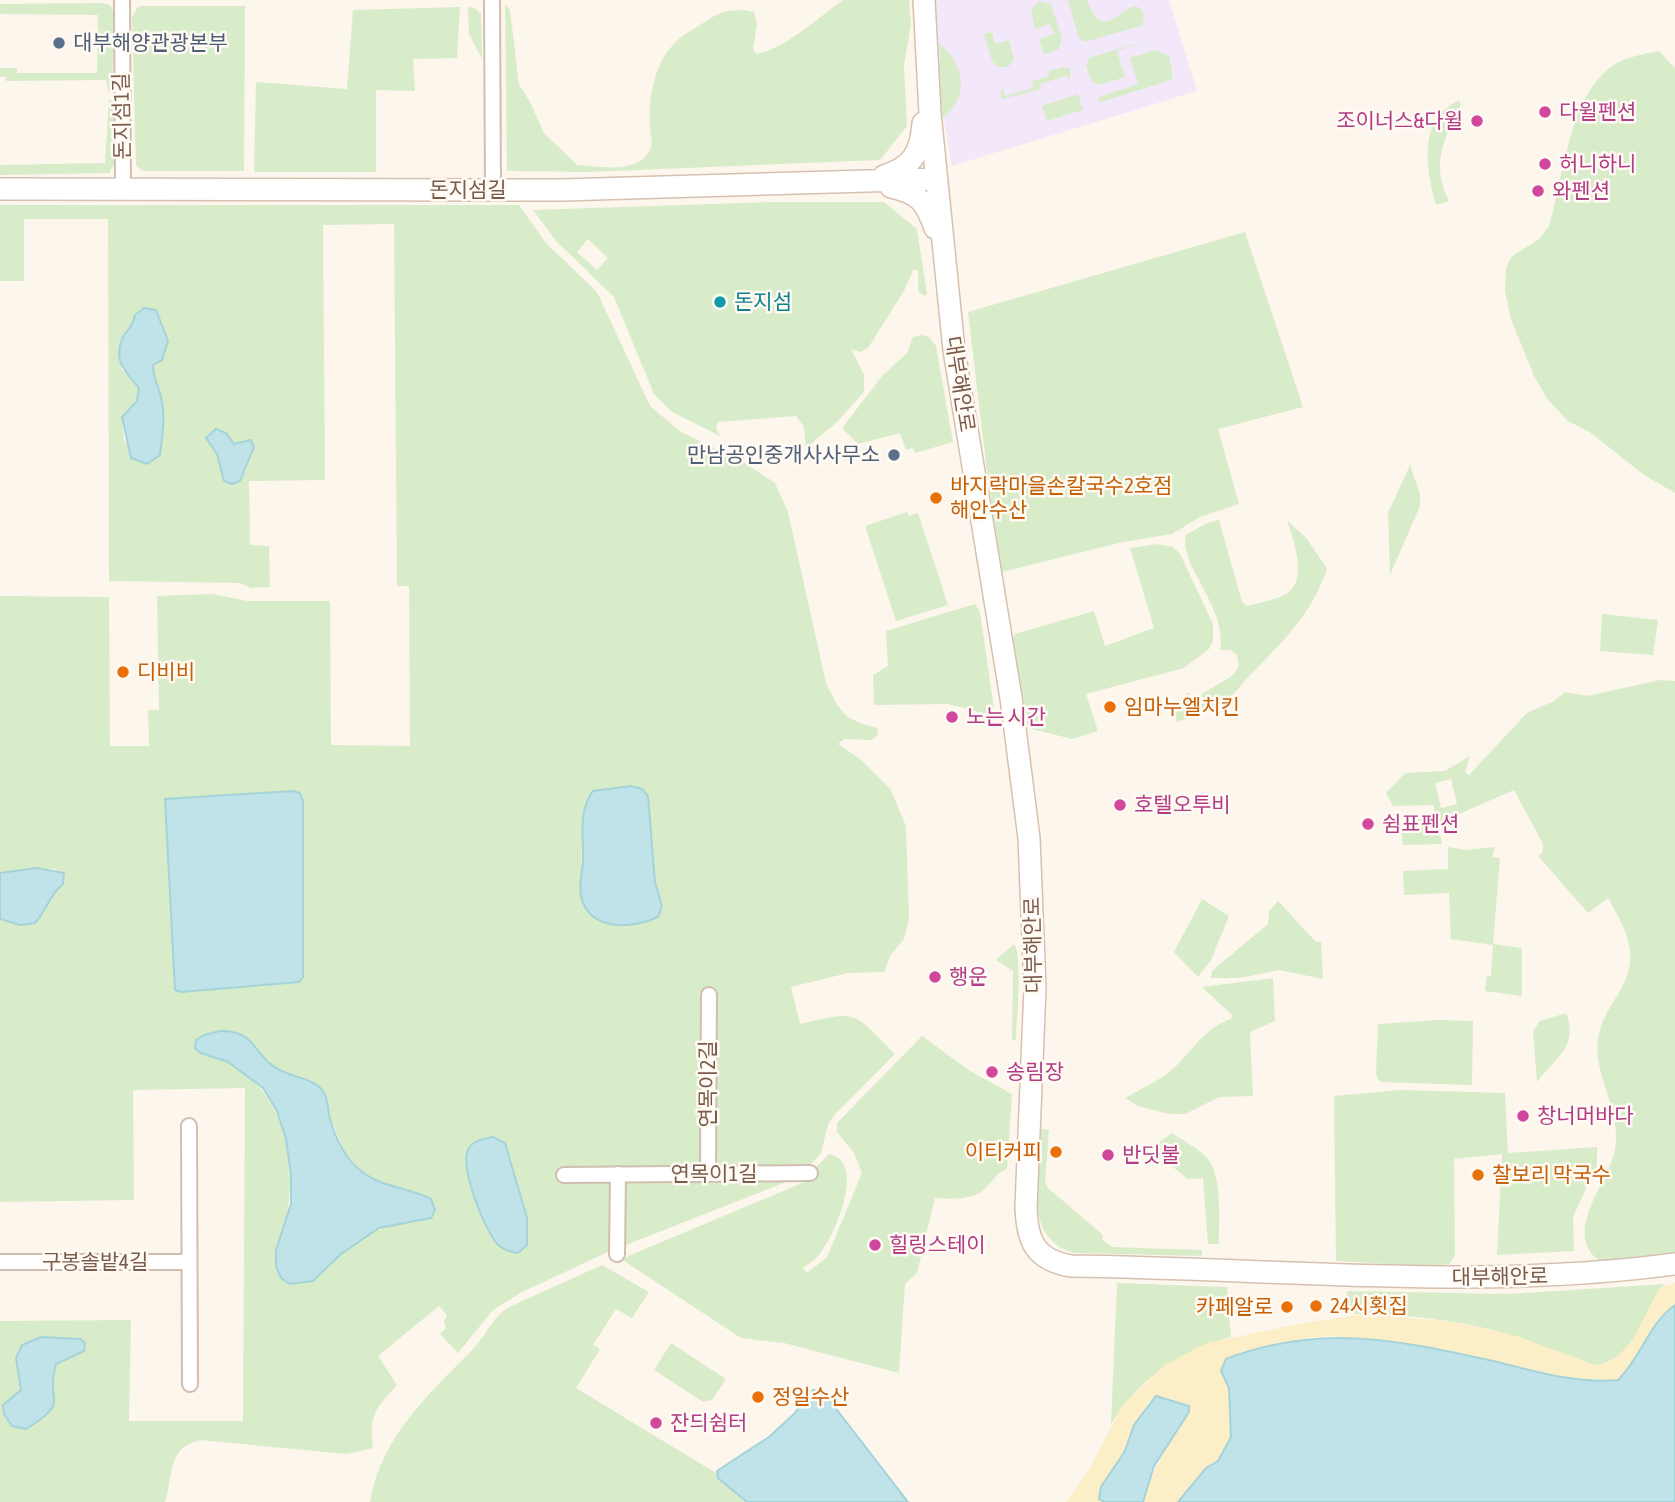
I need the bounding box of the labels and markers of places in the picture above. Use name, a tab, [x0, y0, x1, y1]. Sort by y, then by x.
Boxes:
place label: 대부해양관광본부	[73, 30, 228, 54]
marker: 대부해양관광본부	[51, 35, 67, 51]
place label: 다윌펜션	[1559, 99, 1636, 123]
marker: 다윌펜션	[1537, 104, 1553, 120]
place label: 조이너스&다윌	[1336, 108, 1463, 132]
marker: 조이너스&다윌	[1469, 113, 1485, 129]
place label: 허니하니	[1559, 151, 1636, 175]
marker: 허니하니	[1537, 156, 1553, 172]
place label: 와펜션	[1552, 178, 1610, 202]
marker: 와펜션	[1530, 183, 1546, 199]
place label: 돈지섬	[734, 289, 792, 313]
marker: 돈지섬	[712, 294, 728, 310]
place label: 만남공인중개사사무소	[687, 442, 880, 466]
marker: 만남공인중개사사무소	[886, 447, 902, 463]
place label: 바지락마을손칼국수2호점 해안수산	[950, 473, 1172, 521]
marker: 바지락마을손칼국수2호점 해안수산	[928, 490, 944, 506]
place label: 디비비	[137, 659, 195, 683]
marker: 디비비	[115, 664, 131, 680]
place label: 임마누엘치킨	[1124, 694, 1240, 718]
marker: 임마누엘치킨	[1102, 699, 1118, 715]
place label: 노는 시간	[966, 704, 1046, 728]
marker: 노는 시간	[944, 709, 960, 725]
place label: 호텔오투비	[1134, 792, 1231, 816]
marker: 호텔오투비	[1112, 797, 1128, 813]
place label: 쉼표펜션	[1382, 811, 1459, 835]
marker: 쉼표펜션	[1360, 816, 1376, 832]
place label: 행운	[949, 964, 988, 988]
marker: 행운	[927, 969, 943, 985]
place label: 송림장	[1006, 1059, 1064, 1083]
marker: 송림장	[984, 1064, 1000, 1080]
place label: 창너머바다	[1537, 1103, 1634, 1127]
marker: 창너머바다	[1515, 1108, 1531, 1124]
place label: 이티커피	[965, 1139, 1042, 1163]
place label: 반딧불	[1122, 1142, 1180, 1166]
marker: 이티커피	[1048, 1144, 1064, 1160]
marker: 반딧불	[1100, 1147, 1116, 1163]
place label: 찰보리 막국수	[1492, 1162, 1611, 1186]
marker: 찰보리 막국수	[1470, 1167, 1486, 1183]
place label: 힐링스테이	[889, 1232, 986, 1256]
marker: 힐링스테이	[867, 1237, 883, 1253]
place label: 24시횟집	[1330, 1293, 1408, 1317]
place label: 카페알로	[1196, 1294, 1273, 1318]
marker: 24시횟집	[1308, 1298, 1324, 1314]
marker: 카페알로	[1279, 1299, 1295, 1315]
place label: 정일수산	[772, 1384, 849, 1408]
marker: 정일수산	[750, 1389, 766, 1405]
place label: 잔듸쉼터	[670, 1410, 747, 1434]
marker: 잔듸쉼터	[648, 1415, 664, 1431]

